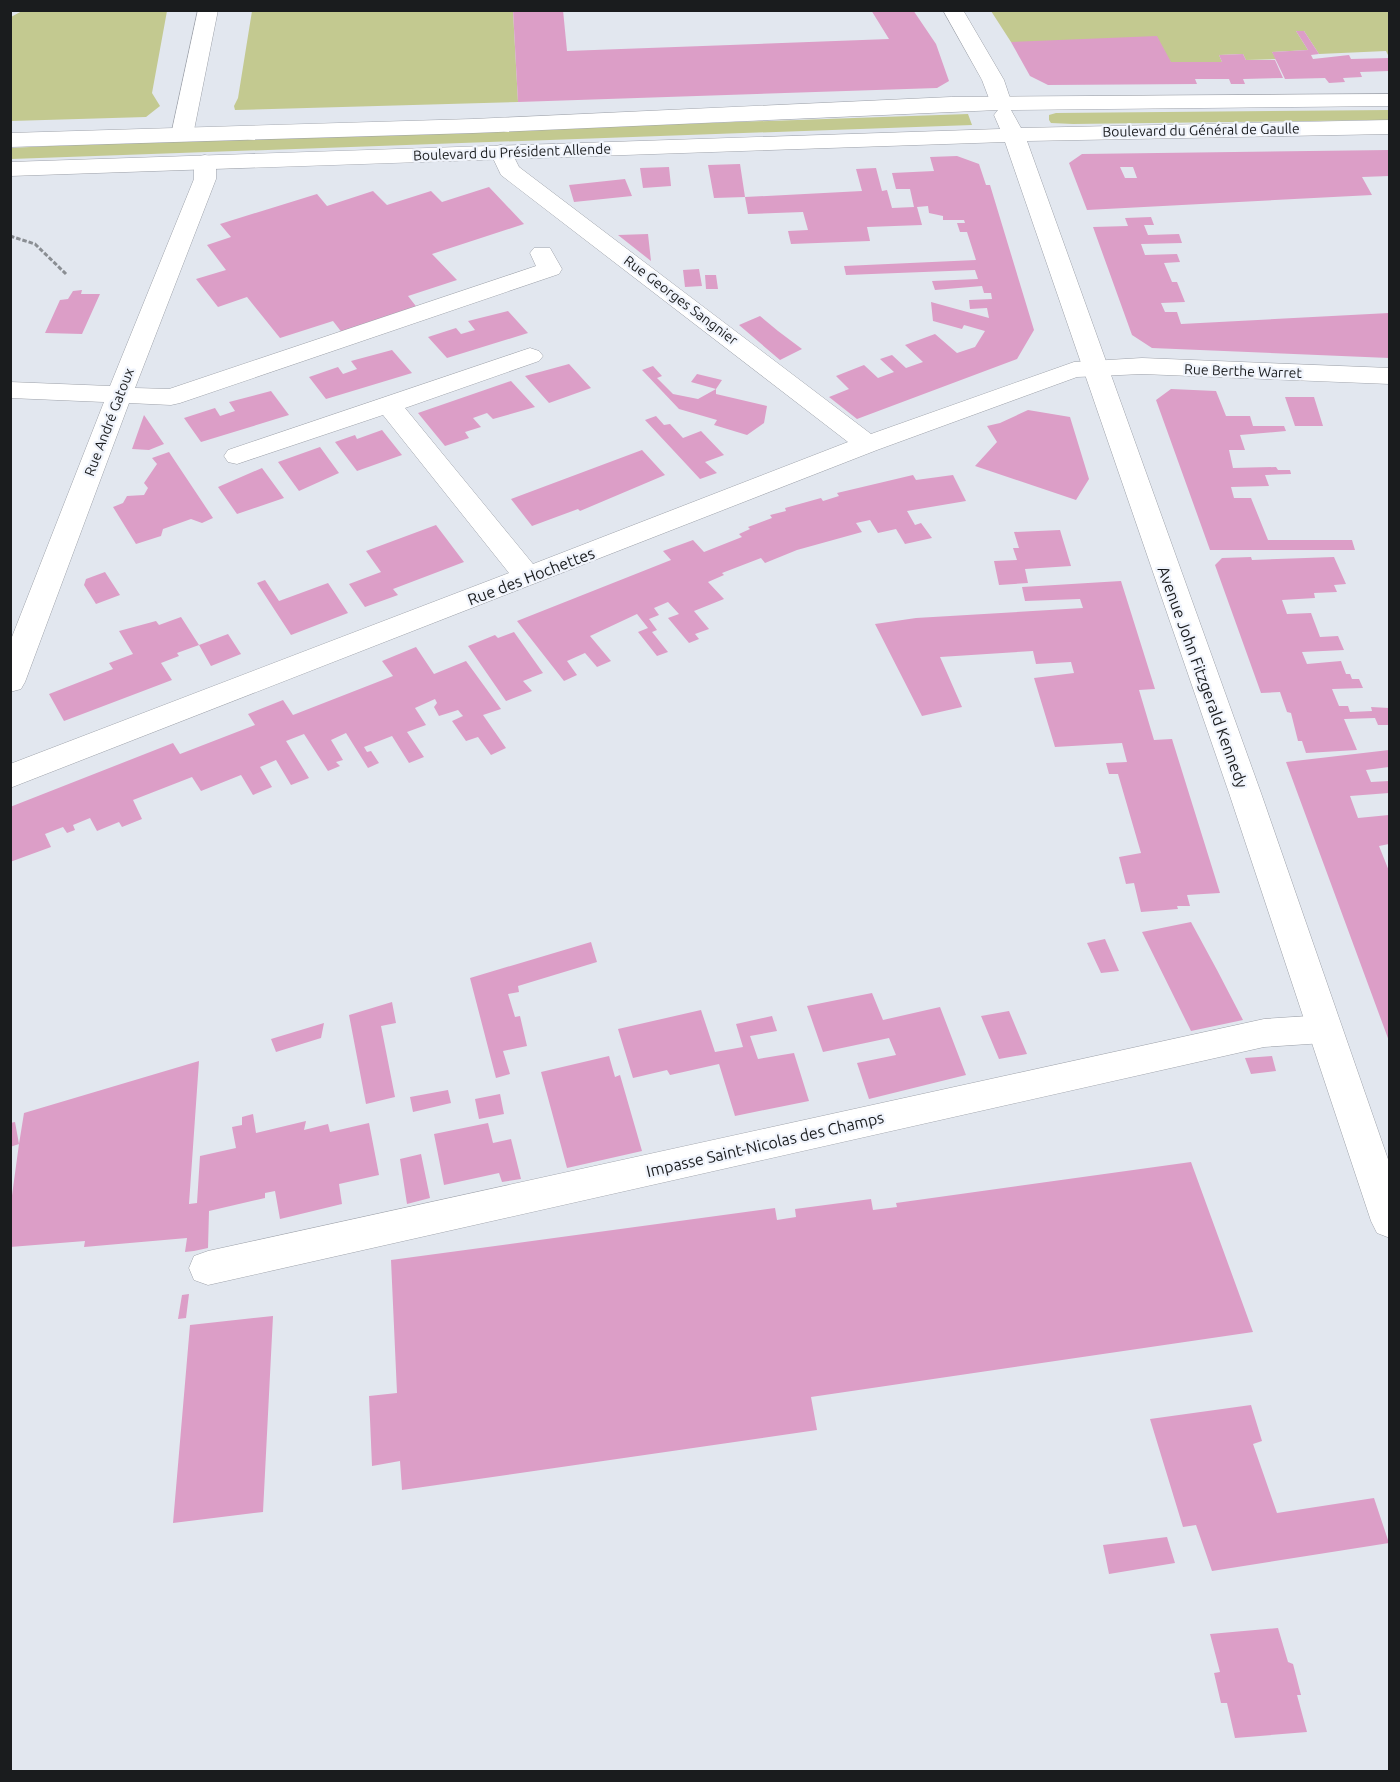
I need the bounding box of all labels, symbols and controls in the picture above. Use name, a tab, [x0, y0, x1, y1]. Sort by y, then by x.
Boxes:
street label: Boulevard du Général de Gaulle	[1102, 120, 1300, 140]
street label: Boulevard du Président Allende	[413, 141, 611, 163]
street label: Rue Georges Sangnier	[621, 252, 742, 348]
street label: Rue Berthe Warret	[1184, 361, 1303, 381]
street label: Rue André Gatoux	[81, 366, 137, 478]
street label: Rue des Hochettes	[465, 543, 597, 609]
street label: Avenue John Fitzgerald Kennedy	[1154, 564, 1252, 791]
street label: Impasse Saint-Nicolas des Champs	[644, 1108, 886, 1180]

